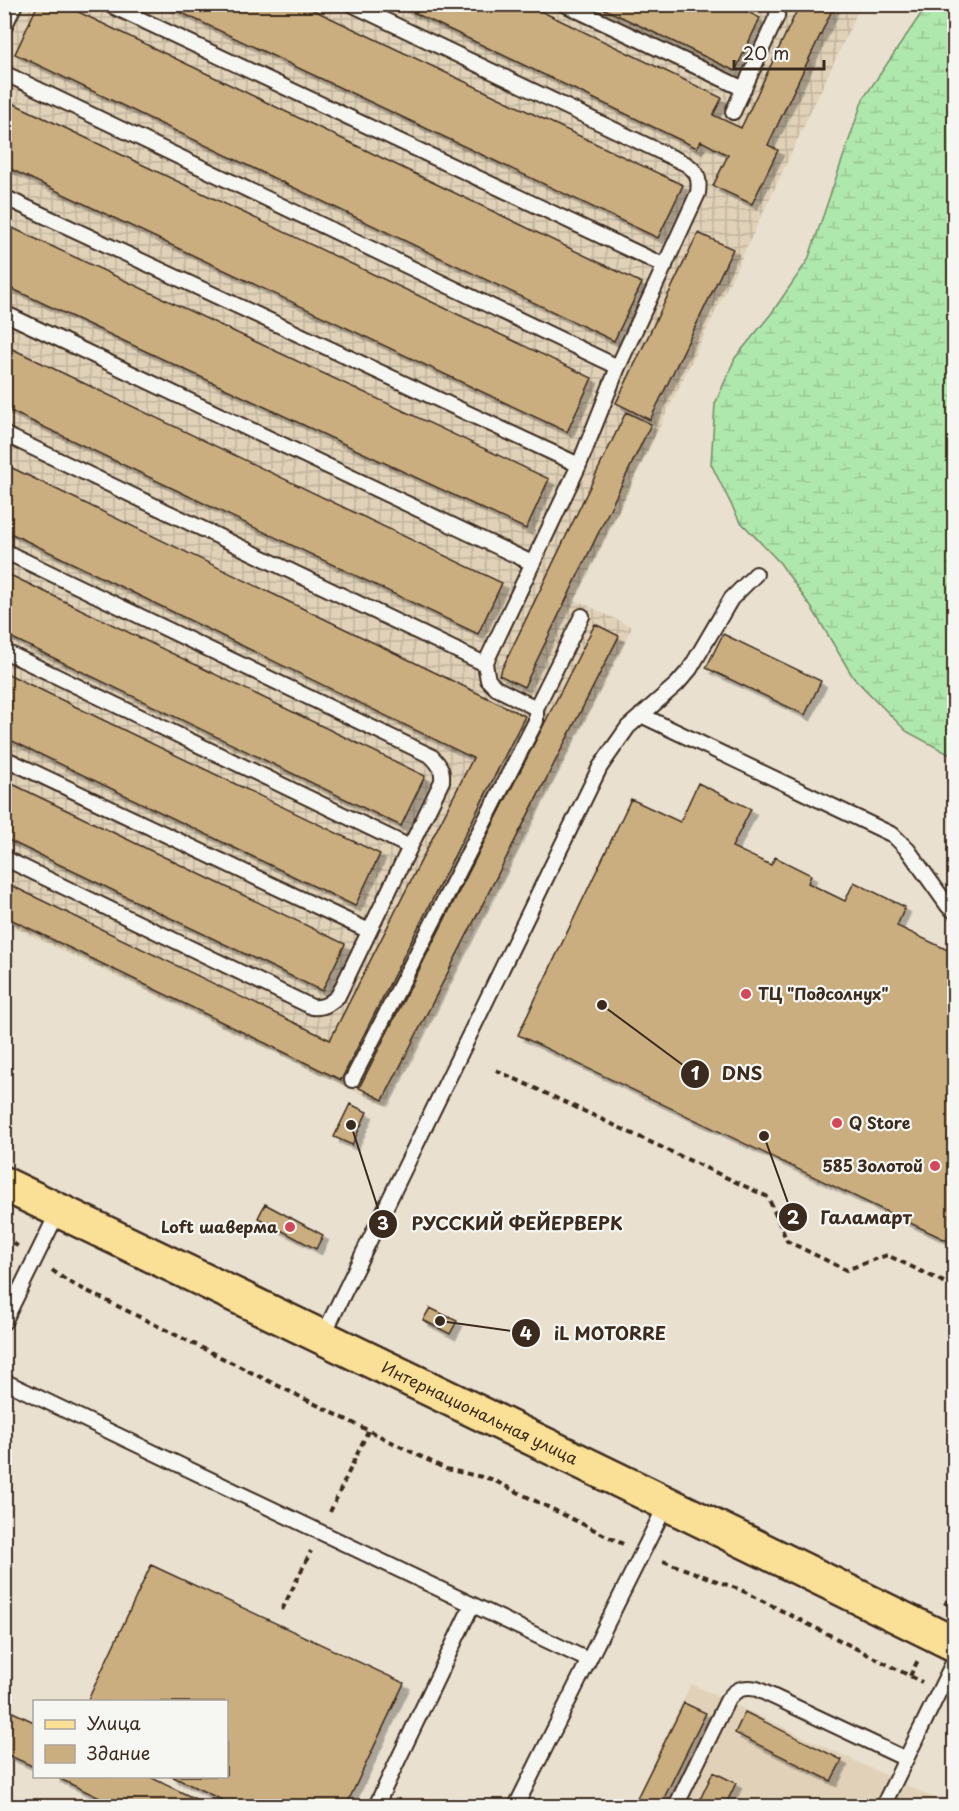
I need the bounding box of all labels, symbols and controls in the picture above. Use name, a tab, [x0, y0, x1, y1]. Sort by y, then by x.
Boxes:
scale bar	[734, 33, 824, 71]
text: 20 m	[743, 39, 789, 66]
place label: ТЦ "Подсолнух"	[758, 981, 889, 1005]
marker: ТЦ "Подсолнух"	[739, 987, 753, 1001]
callout: DNS	[680, 1056, 774, 1092]
text: 1	[691, 1059, 700, 1086]
text: DNS	[722, 1059, 762, 1086]
place label: Q Store	[849, 1110, 911, 1134]
marker: Q Store	[830, 1116, 844, 1130]
place label: 585 Золотой	[822, 1153, 923, 1177]
marker: 585 Золотой	[928, 1159, 942, 1173]
callout: Галамарт	[778, 1199, 923, 1235]
text: 2	[787, 1203, 800, 1230]
text: Галамарт	[820, 1203, 913, 1230]
callout: РУССКИЙ ФЕЙЕРВЕРК	[368, 1206, 635, 1242]
text: 3	[377, 1209, 389, 1236]
text: РУССКИЙ ФЕЙЕРВЕРК	[411, 1209, 623, 1236]
place label: Loft шаверма	[161, 1214, 278, 1238]
marker: Loft шаверма	[283, 1220, 297, 1234]
callout: iL MOTORRE	[511, 1315, 679, 1351]
text: 4	[520, 1319, 532, 1346]
text: iL MOTORRE	[554, 1319, 666, 1346]
street label: Интернациональная улица	[378, 1354, 582, 1470]
legend	[33, 1700, 228, 1778]
text: Улица	[87, 1709, 141, 1736]
text: Здание	[87, 1739, 150, 1766]

